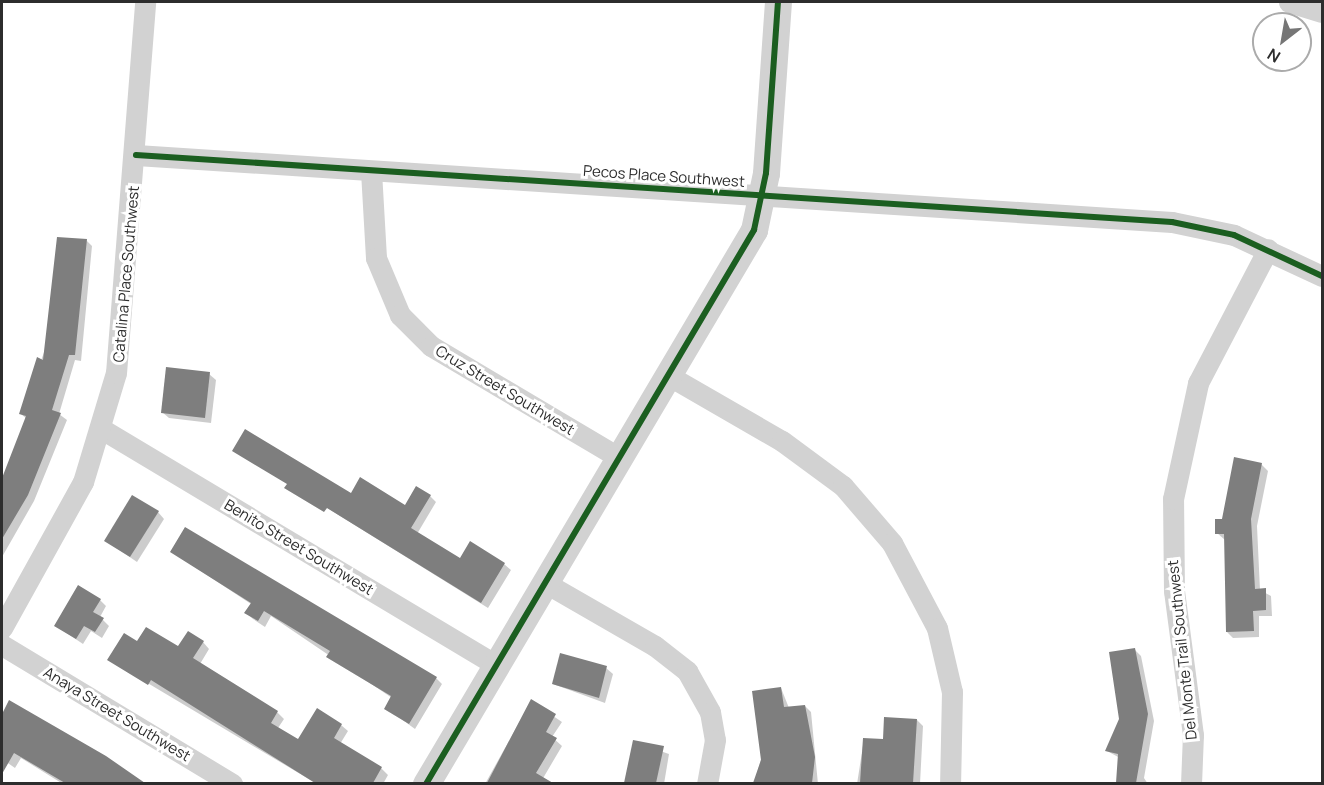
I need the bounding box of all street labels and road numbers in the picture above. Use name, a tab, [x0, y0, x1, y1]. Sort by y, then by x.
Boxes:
street label: Pecos Place Southwest	[583, 161, 745, 191]
street label: Catalina Place Southwest	[109, 185, 143, 363]
street label: Cruz Street Southwest	[432, 341, 578, 439]
street label: Benito Street Southwest	[221, 495, 377, 599]
street label: Del Monte Trail Southwest	[1164, 559, 1200, 741]
street label: Anaya Street Southwest	[40, 663, 194, 765]

